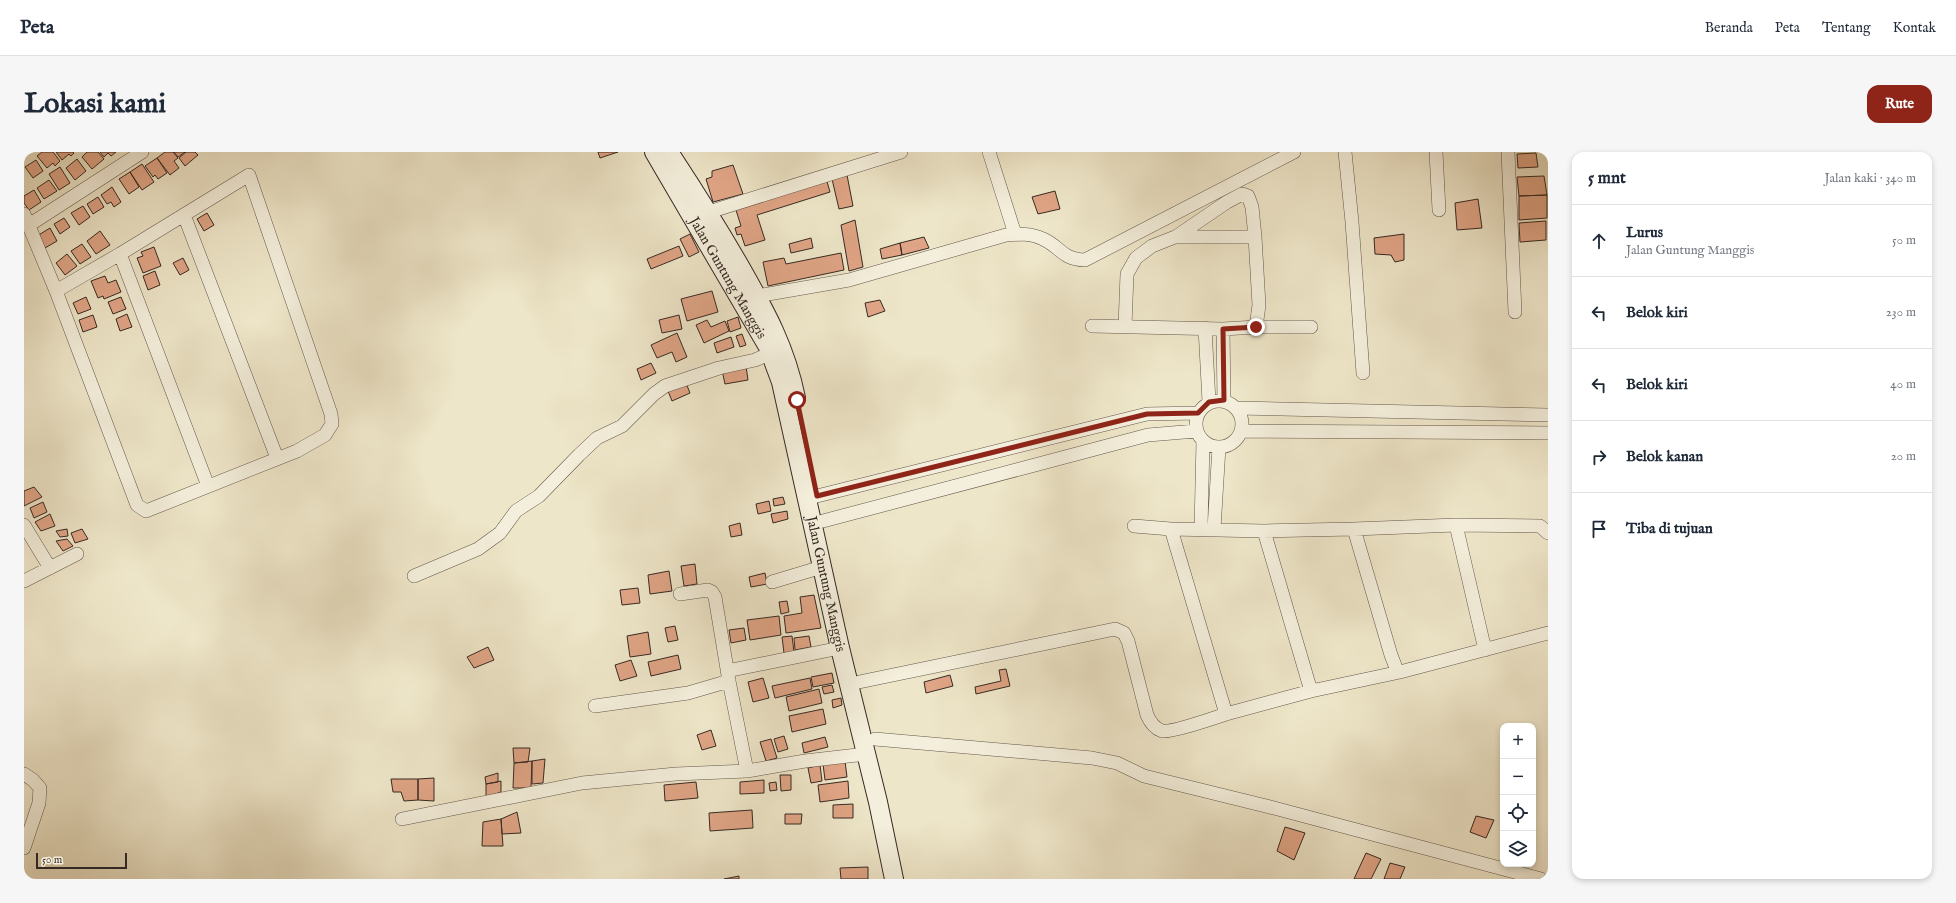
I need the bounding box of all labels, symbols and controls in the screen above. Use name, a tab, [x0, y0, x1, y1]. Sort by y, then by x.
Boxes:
text: Peta	[20, 16, 54, 40]
text: Beranda	[1705, 19, 1753, 37]
text: Peta	[1775, 19, 1800, 37]
text: Tentang	[1822, 19, 1871, 37]
text: Kontak	[1893, 19, 1936, 37]
button: Rute	[1867, 85, 1932, 123]
text: Lokasi kami	[24, 87, 166, 122]
text: 5 mnt	[1588, 168, 1626, 189]
text: Jalan kaki · 340 m	[1824, 170, 1916, 187]
street label: Jalan Guntung Manggis	[684, 212, 770, 342]
text: Lurus	[1626, 223, 1663, 242]
icon: ahead	[1588, 230, 1610, 252]
text: 50 m	[1892, 232, 1916, 249]
text: Jalan Guntung Manggis	[1626, 242, 1754, 259]
icon: left	[1588, 302, 1610, 324]
text: Belok kiri	[1626, 303, 1688, 322]
text: 230 m	[1886, 304, 1916, 321]
route end	[1247, 318, 1265, 336]
icon: left	[1588, 374, 1610, 396]
text: Belok kiri	[1626, 375, 1688, 394]
text: 40 m	[1890, 376, 1916, 393]
route start	[788, 391, 806, 409]
icon: right	[1588, 446, 1610, 468]
text: Belok kanan	[1626, 447, 1703, 466]
text: 20 m	[1891, 448, 1916, 465]
street label: Jalan Guntung Manggis	[802, 512, 850, 654]
icon: arrive	[1588, 518, 1610, 540]
text: Tiba di tujuan	[1626, 519, 1713, 538]
map controls	[1500, 723, 1536, 867]
button: +	[1500, 723, 1536, 759]
button: −	[1500, 759, 1536, 795]
button: locate	[1500, 795, 1536, 831]
button: layers	[1500, 831, 1536, 867]
scale bar	[36, 851, 127, 870]
text: 50 m	[42, 853, 62, 867]

